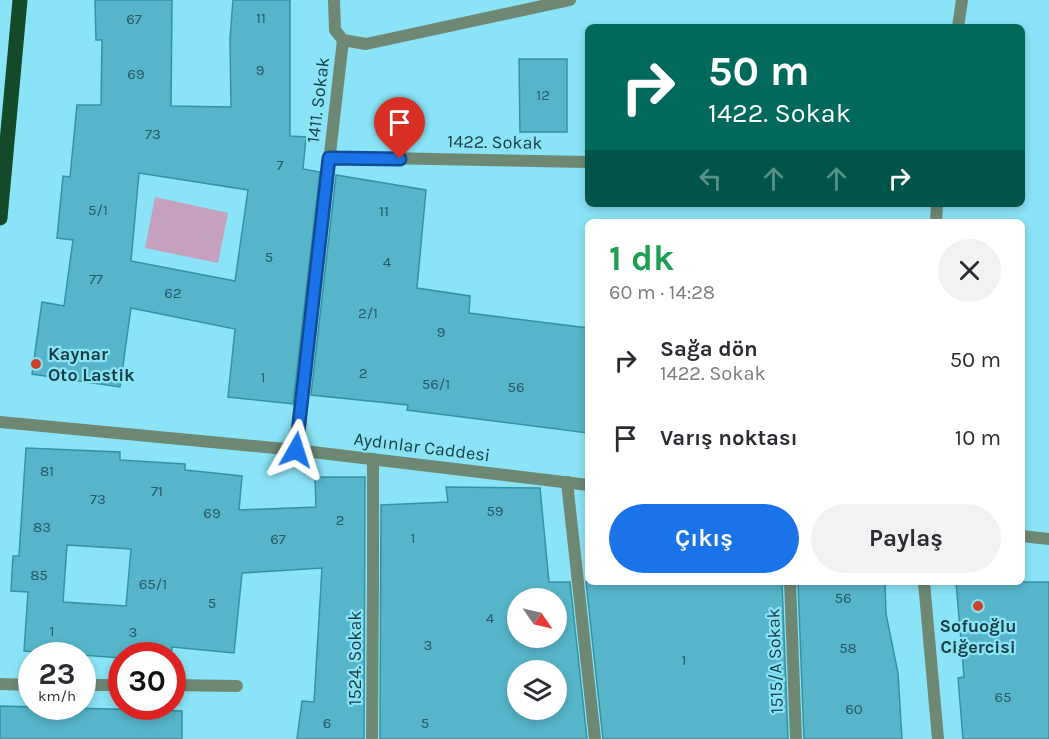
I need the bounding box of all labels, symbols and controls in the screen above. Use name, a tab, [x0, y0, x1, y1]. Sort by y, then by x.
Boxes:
house number: 11	[256, 9, 266, 27]
house number: 67	[126, 10, 142, 28]
text: 50 m	[708, 46, 810, 96]
icon: right	[609, 48, 687, 126]
street label: 1411. Sokak	[302, 56, 334, 144]
house number: 9	[256, 61, 264, 79]
house number: 69	[127, 65, 145, 83]
house number: 12	[536, 86, 550, 104]
pin	[374, 97, 425, 159]
text: 1422. Sokak	[708, 97, 851, 129]
icon: arrive	[383, 106, 416, 139]
house number: 73	[145, 125, 161, 143]
street label: 1422. Sokak	[447, 130, 543, 154]
house number: 7	[276, 156, 284, 174]
icon: left	[694, 162, 727, 195]
icon: ahead	[757, 162, 790, 195]
icon: ahead	[820, 162, 853, 195]
icon: right	[883, 162, 916, 195]
house number: 5/1	[88, 201, 108, 219]
house number: 11	[379, 202, 389, 220]
text: 1 dk	[609, 237, 674, 279]
button: close	[938, 239, 1001, 302]
house number: 5	[265, 248, 273, 266]
house number: 4	[383, 253, 392, 271]
house number: 77	[89, 270, 103, 288]
text: 60 m · 14:28	[609, 281, 715, 304]
house number: 62	[164, 284, 182, 302]
house number: 2/1	[358, 304, 378, 322]
house number: 9	[437, 323, 445, 341]
text: Sağa dön	[660, 336, 758, 362]
place label: Kaynar Oto Lastik	[48, 343, 135, 386]
icon: right	[609, 344, 642, 377]
text: 50 m	[950, 347, 1001, 373]
marker: Kaynar Oto Lastik	[29, 357, 43, 371]
text: 1422. Sokak	[660, 362, 766, 385]
house number: 2	[359, 364, 367, 382]
house number: 1	[261, 368, 265, 386]
house number: 56/1	[422, 375, 450, 393]
house number: 56	[507, 378, 525, 396]
position arrow	[264, 418, 328, 482]
icon: arrive	[609, 422, 642, 455]
text: Varış noktası	[660, 425, 798, 451]
text: 10 m	[955, 425, 1001, 451]
street label: Aydınlar Caddesi	[353, 428, 491, 466]
house number: 81	[40, 462, 54, 480]
house number: 71	[151, 482, 163, 500]
house number: 73	[90, 490, 106, 508]
house number: 59	[486, 502, 504, 520]
house number: 69	[203, 504, 221, 522]
button: Çıkış	[609, 504, 799, 573]
button: Paylaş	[811, 504, 1001, 573]
house number: 2	[336, 511, 344, 529]
house number: 83	[33, 518, 51, 536]
house number: 1	[411, 529, 415, 547]
house number: 67	[270, 530, 286, 548]
house number: 85	[30, 566, 48, 584]
house number: 65/1	[139, 575, 167, 593]
north arrow	[507, 588, 567, 648]
map controls	[507, 588, 567, 720]
house number: 56	[834, 589, 852, 607]
house number: 5	[208, 594, 216, 612]
marker: Sofuoğlu Ciğercisi	[971, 599, 985, 613]
street label: 1515/A Sokak	[762, 608, 788, 714]
house number: 4	[486, 609, 495, 627]
street label: 1524. Sokak	[344, 611, 366, 706]
place label: Sofuoğlu Ciğercisi	[940, 615, 1017, 658]
house number: 1	[50, 622, 54, 640]
house number: 3	[129, 623, 137, 641]
house number: 3	[424, 636, 432, 654]
house number: 58	[839, 639, 857, 657]
speed limit sign: 30	[108, 642, 186, 720]
house number: 1	[682, 651, 686, 669]
text: 23	[39, 656, 75, 692]
button: layers	[507, 660, 567, 720]
text: km/h	[38, 687, 76, 705]
house number: 65	[994, 688, 1012, 706]
house number: 60	[845, 700, 863, 718]
house number: 6	[323, 714, 331, 732]
house number: 5	[421, 714, 429, 732]

